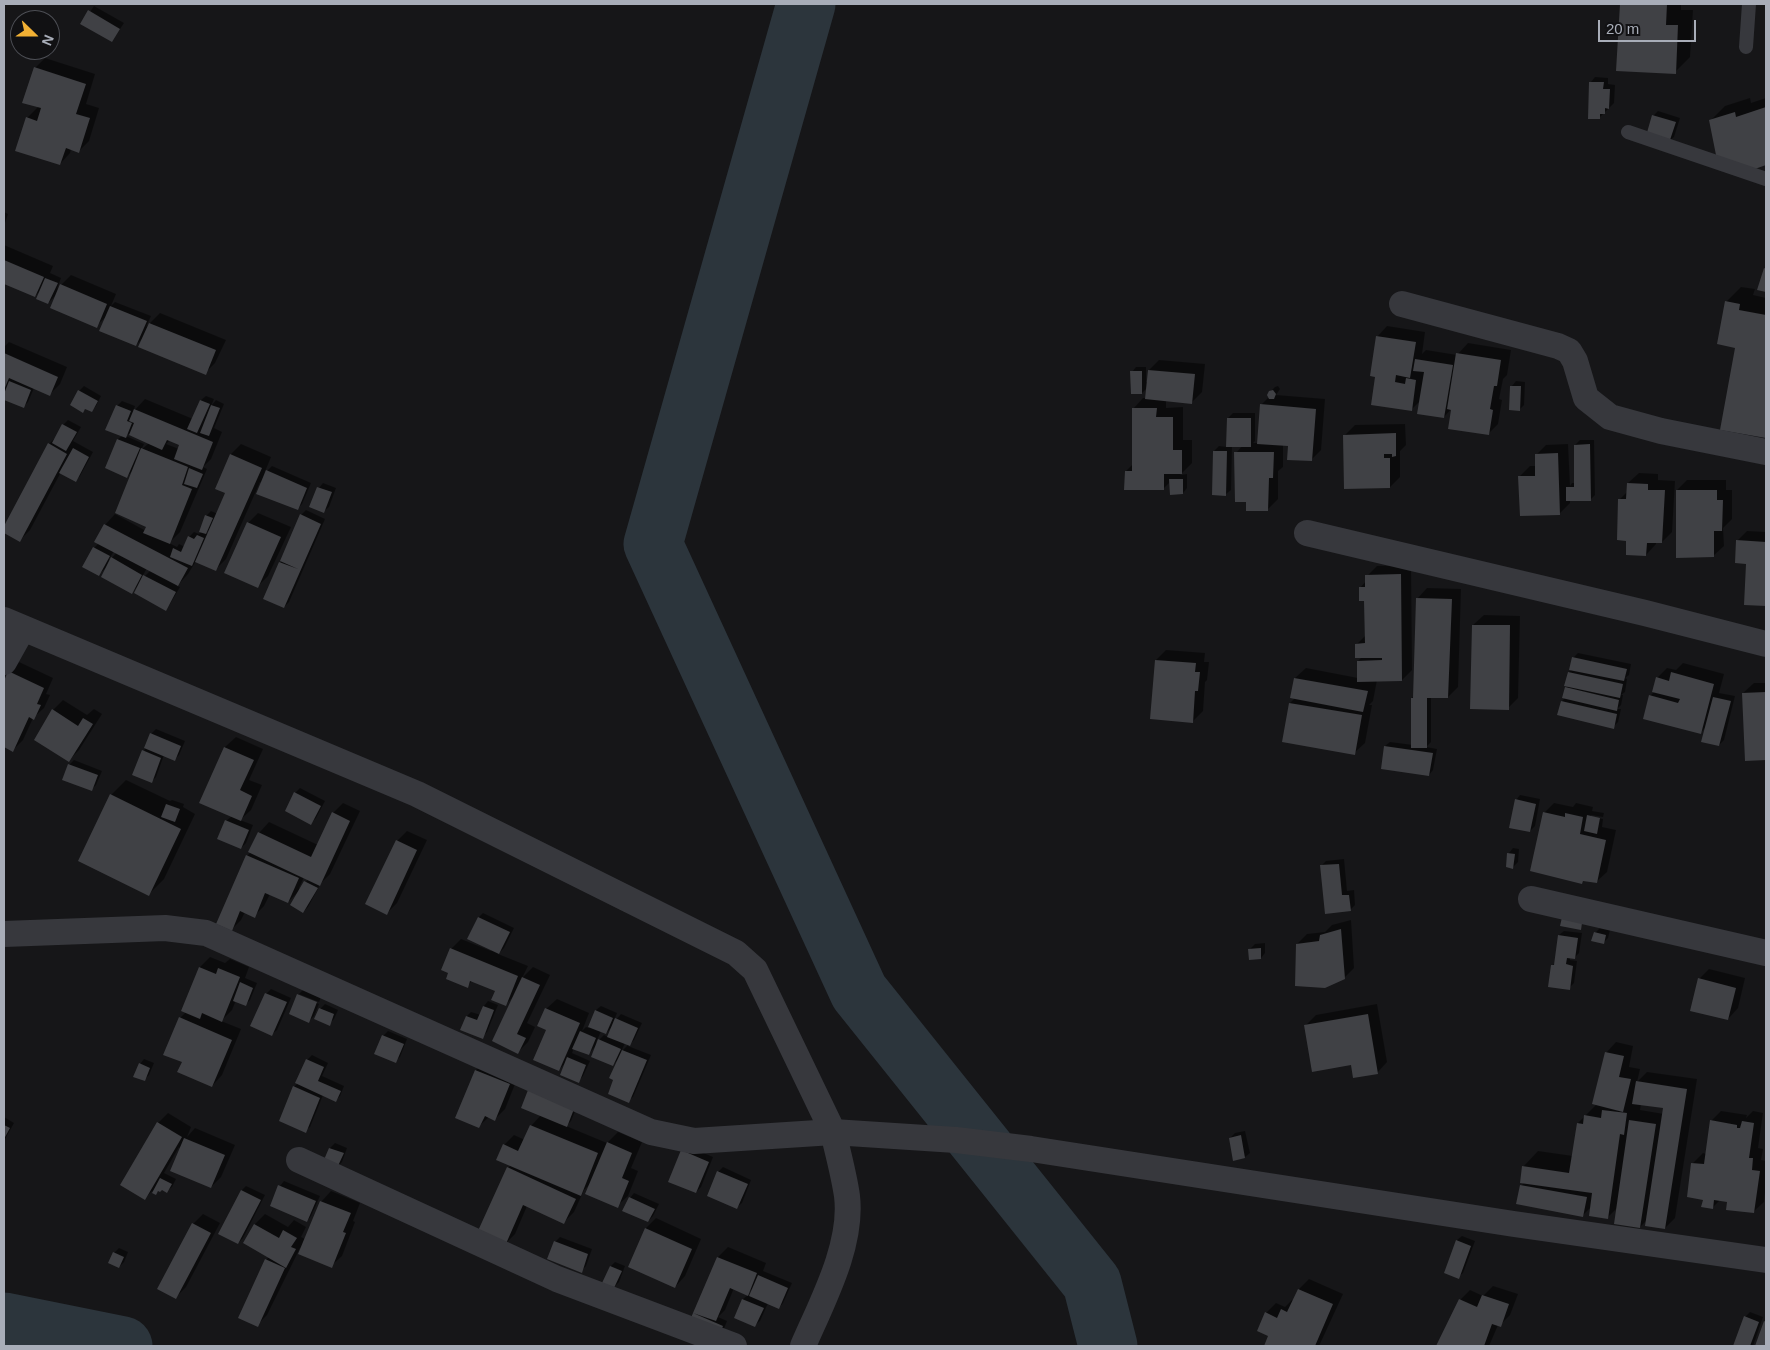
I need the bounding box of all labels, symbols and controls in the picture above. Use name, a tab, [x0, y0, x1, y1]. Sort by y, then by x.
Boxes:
north arrow	[10, 10, 60, 60]
scale bar	[1600, 10, 1698, 42]
text: 20 m	[1606, 20, 1639, 37]
text: N	[39, 33, 57, 48]

